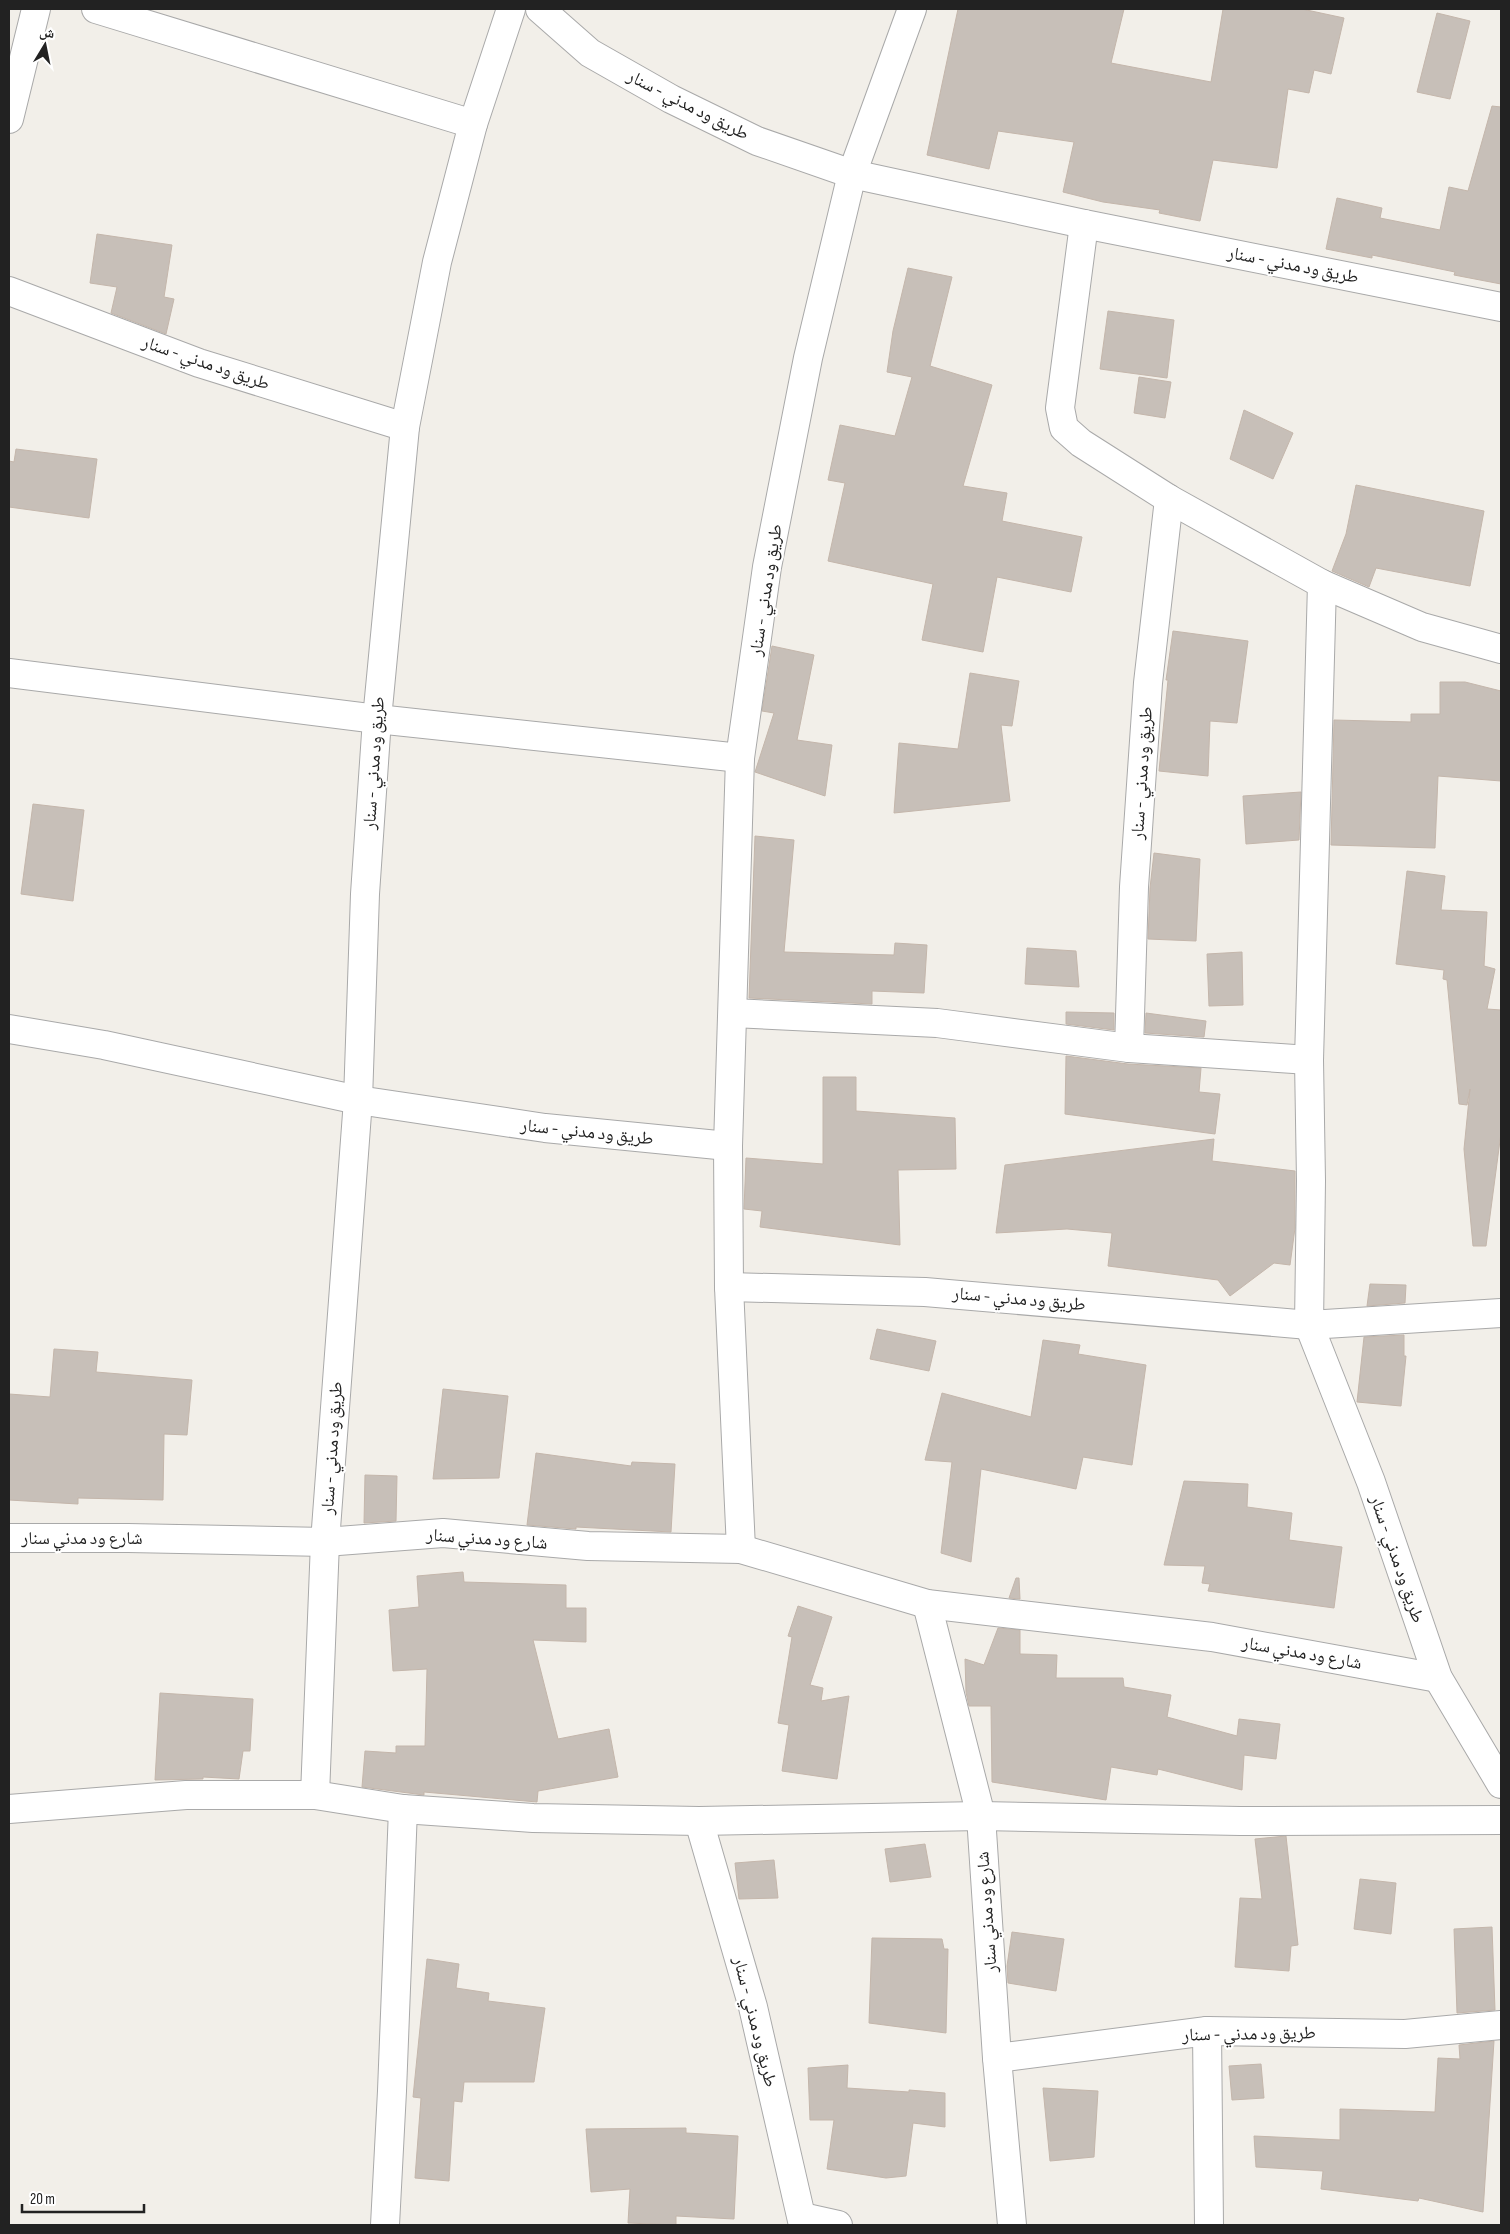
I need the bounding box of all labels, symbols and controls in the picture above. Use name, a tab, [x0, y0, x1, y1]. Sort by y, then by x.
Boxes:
north arrow	[20, 20, 70, 70]
text: ش	[38, 23, 56, 42]
street label: طريق ود مدني - سنار	[621, 65, 752, 148]
street label: طريق ود مدني - سنار	[1224, 242, 1361, 292]
street label: طريق ود مدني - سنار	[137, 331, 273, 398]
street label: طريق ود مدني - سنار	[745, 522, 790, 659]
street label: طريق ود مدني - سنار	[359, 696, 393, 832]
street label: طريق ود مدني - سنار	[1127, 706, 1161, 842]
street label: طريق ود مدني - سنار	[518, 1114, 654, 1153]
street label: طريق ود مدني - سنار	[950, 1283, 1086, 1319]
street label: طريق ود مدني - سنار	[317, 1381, 351, 1517]
street label: طريق ود مدني - سنار	[1362, 1492, 1429, 1627]
street label: شارع ود مدني سنار	[424, 1524, 548, 1557]
street label: شارع ود مدني سنار	[20, 1528, 143, 1552]
street label: شارع ود مدني سنار	[1239, 1632, 1364, 1677]
street label: شارع ود مدني سنار	[972, 1850, 1005, 1974]
street label: طريق ود مدني - سنار	[725, 1954, 781, 2090]
street label: طريق ود مدني - سنار	[1181, 2022, 1316, 2049]
scale bar	[22, 2182, 145, 2214]
text: 20 m	[30, 2190, 55, 2209]

